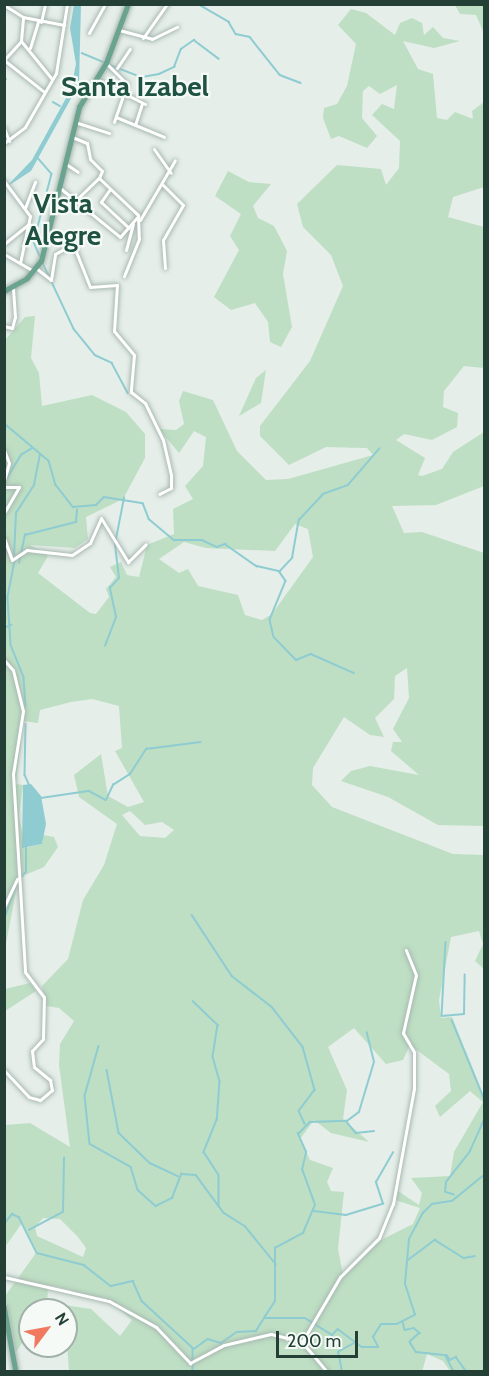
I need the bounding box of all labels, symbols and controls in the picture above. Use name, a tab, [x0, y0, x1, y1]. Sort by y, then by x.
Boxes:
district label: Santa Izabel	[61, 69, 209, 103]
district label: Vista Alegre	[25, 186, 101, 252]
north arrow	[18, 1298, 78, 1358]
text: N	[51, 1309, 73, 1329]
scale bar	[279, 1319, 362, 1357]
text: 200 m	[287, 1330, 341, 1352]

